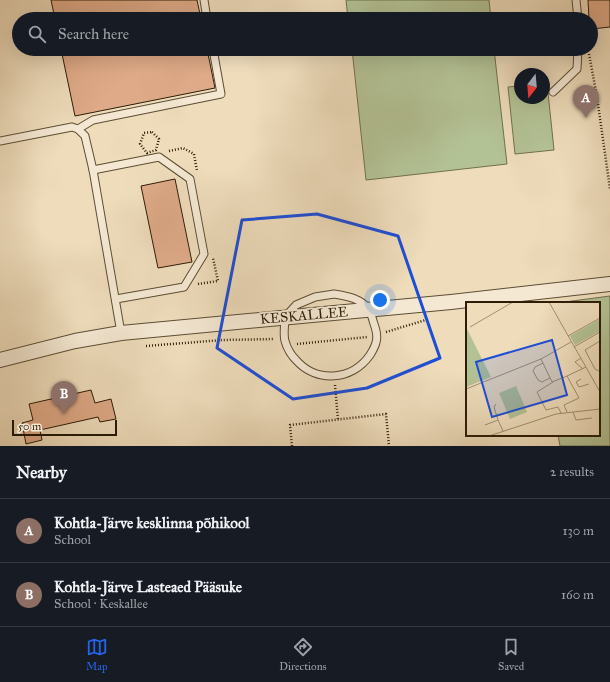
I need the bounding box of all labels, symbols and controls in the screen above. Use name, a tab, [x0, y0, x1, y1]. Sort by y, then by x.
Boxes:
search box	[12, 12, 598, 56]
icon: search	[26, 23, 48, 45]
text: Search here	[58, 25, 129, 43]
north arrow	[514, 68, 550, 104]
pin: A	[573, 85, 599, 118]
your location	[370, 290, 390, 310]
inset map	[466, 302, 600, 436]
street label: KESKALLEE	[259, 303, 349, 328]
pin: B	[51, 381, 77, 414]
scale bar	[12, 418, 117, 437]
text: 50 m	[18, 420, 41, 433]
text: Nearby	[16, 462, 67, 483]
text: 2 results	[550, 464, 594, 480]
text: Kohtla-Järve kesklinna põhikool	[54, 514, 250, 532]
text: A	[25, 523, 33, 539]
text: 130 m	[562, 523, 594, 539]
text: School	[54, 532, 91, 548]
text: Kohtla-Järve Lasteaed Pääsuke	[54, 578, 242, 596]
text: B	[25, 587, 33, 603]
text: 160 m	[561, 587, 594, 603]
text: School · Keskallee	[54, 596, 148, 612]
tab: Map	[86, 636, 108, 673]
tab: Directions	[279, 636, 327, 673]
tab: Saved	[498, 636, 524, 673]

